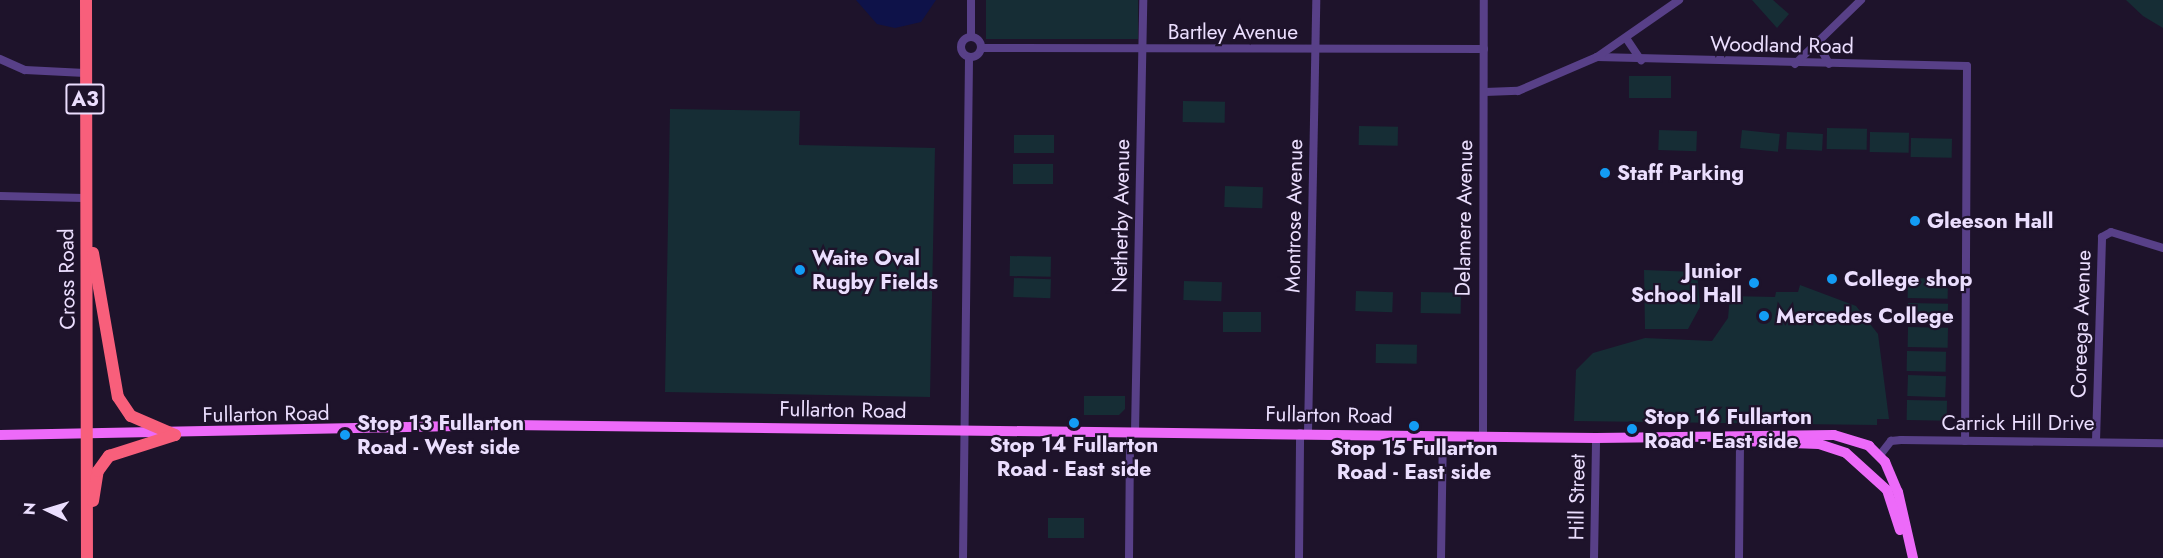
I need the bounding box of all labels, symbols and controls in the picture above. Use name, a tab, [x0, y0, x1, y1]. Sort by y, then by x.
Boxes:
street label: Bartley Avenue	[1168, 19, 1298, 45]
street label: Woodland Road	[1710, 31, 1854, 59]
road number: A3	[64, 82, 106, 116]
street label: Netherby Avenue	[1107, 139, 1135, 293]
street label: Montrose Avenue	[1280, 139, 1308, 293]
street label: Delamere Avenue	[1450, 139, 1478, 297]
place label: Staff Parking	[1617, 160, 1744, 186]
marker: Staff Parking	[1598, 166, 1612, 180]
place label: Gleeson Hall	[1927, 208, 2053, 234]
marker: Gleeson Hall	[1908, 214, 1922, 228]
street label: Cross Road	[54, 228, 80, 330]
place label: Waite Oval Rugby Fields	[812, 245, 938, 295]
street label: Coreega Avenue	[2066, 250, 2096, 398]
place label: Junior School Hall	[1631, 258, 1742, 308]
marker: Waite Oval Rugby Fields	[793, 263, 807, 277]
place label: College shop	[1844, 266, 1972, 292]
marker: College shop	[1825, 272, 1839, 286]
marker: Junior School Hall	[1747, 276, 1761, 290]
place label: Mercedes College	[1776, 303, 1954, 329]
marker: Mercedes College	[1757, 309, 1771, 323]
street label: Fullarton Road	[779, 396, 907, 424]
street label: Fullarton Road	[202, 400, 330, 428]
street label: Fullarton Road	[1265, 401, 1393, 429]
place label: Stop 16 Fullarton Road - East side	[1644, 404, 1812, 454]
place label: Stop 13 Fullarton Road - West side	[357, 410, 524, 460]
street label: Carrick Hill Drive	[1941, 410, 2095, 436]
marker: Stop 14 Fullarton Road - East side	[1067, 416, 1081, 430]
marker: Stop 15 Fullarton Road - East side	[1407, 419, 1421, 433]
marker: Stop 16 Fullarton Road - East side	[1625, 422, 1639, 436]
marker: Stop 13 Fullarton Road - West side	[338, 428, 352, 442]
place label: Stop 14 Fullarton Road - East side	[990, 432, 1158, 482]
place label: Stop 15 Fullarton Road - East side	[1330, 435, 1498, 485]
street label: Hill Street	[1564, 454, 1590, 540]
north arrow	[18, 480, 78, 540]
text: N	[18, 502, 41, 516]

